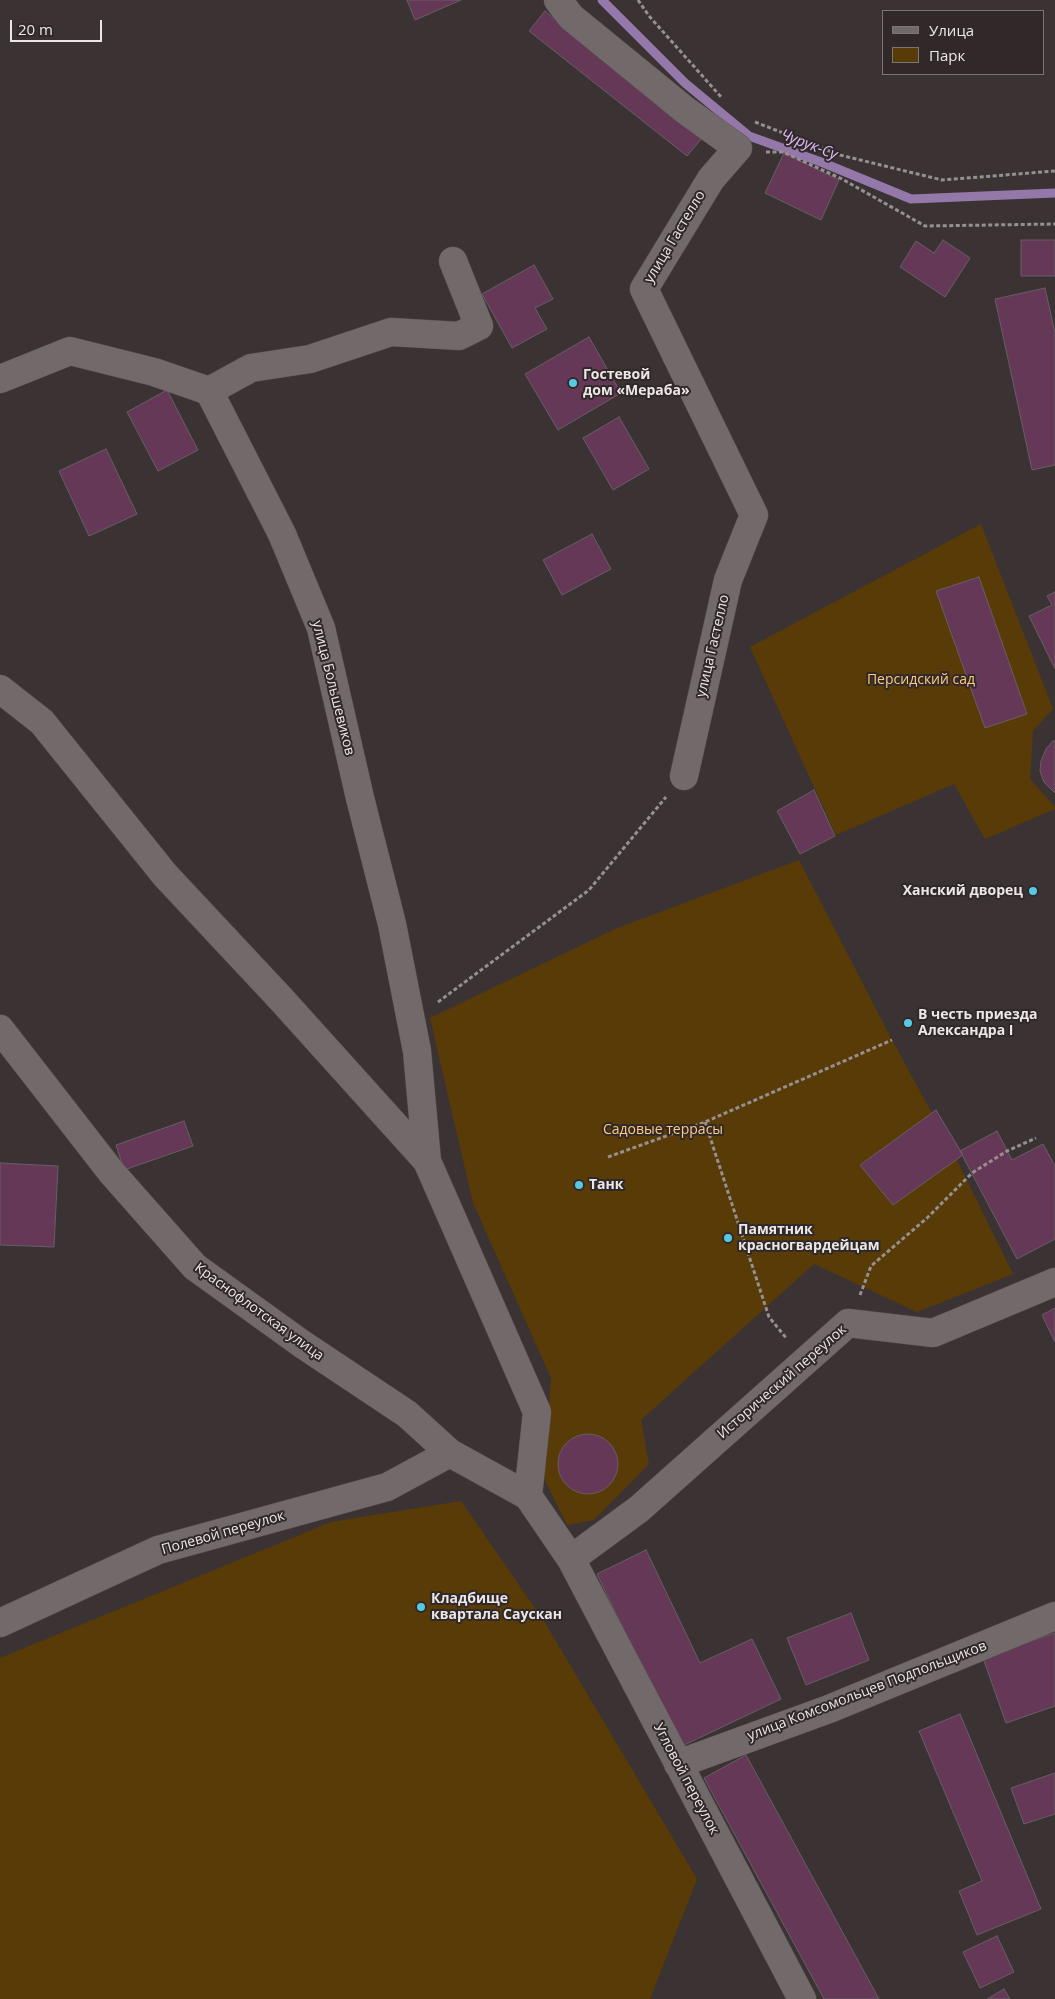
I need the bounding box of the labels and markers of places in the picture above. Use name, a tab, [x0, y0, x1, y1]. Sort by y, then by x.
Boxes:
place label: Гостевой дом «Мераба»	[583, 367, 690, 400]
marker: Гостевой дом «Мераба»	[567, 377, 579, 389]
place label: Ханский дворец	[903, 883, 1023, 899]
marker: Ханский дворец	[1027, 885, 1039, 897]
place label: В честь приезда Александра I	[918, 1007, 1038, 1040]
marker: В честь приезда Александра I	[902, 1017, 914, 1029]
place label: Танк	[589, 1177, 624, 1193]
marker: Танк	[573, 1179, 585, 1191]
place label: Памятник красногвардейцам	[738, 1222, 879, 1254]
marker: Памятник красногвардейцам	[722, 1232, 734, 1244]
place label: Кладбище квартала Саускан	[431, 1591, 562, 1624]
marker: Кладбище квартала Саускан	[415, 1601, 427, 1613]

